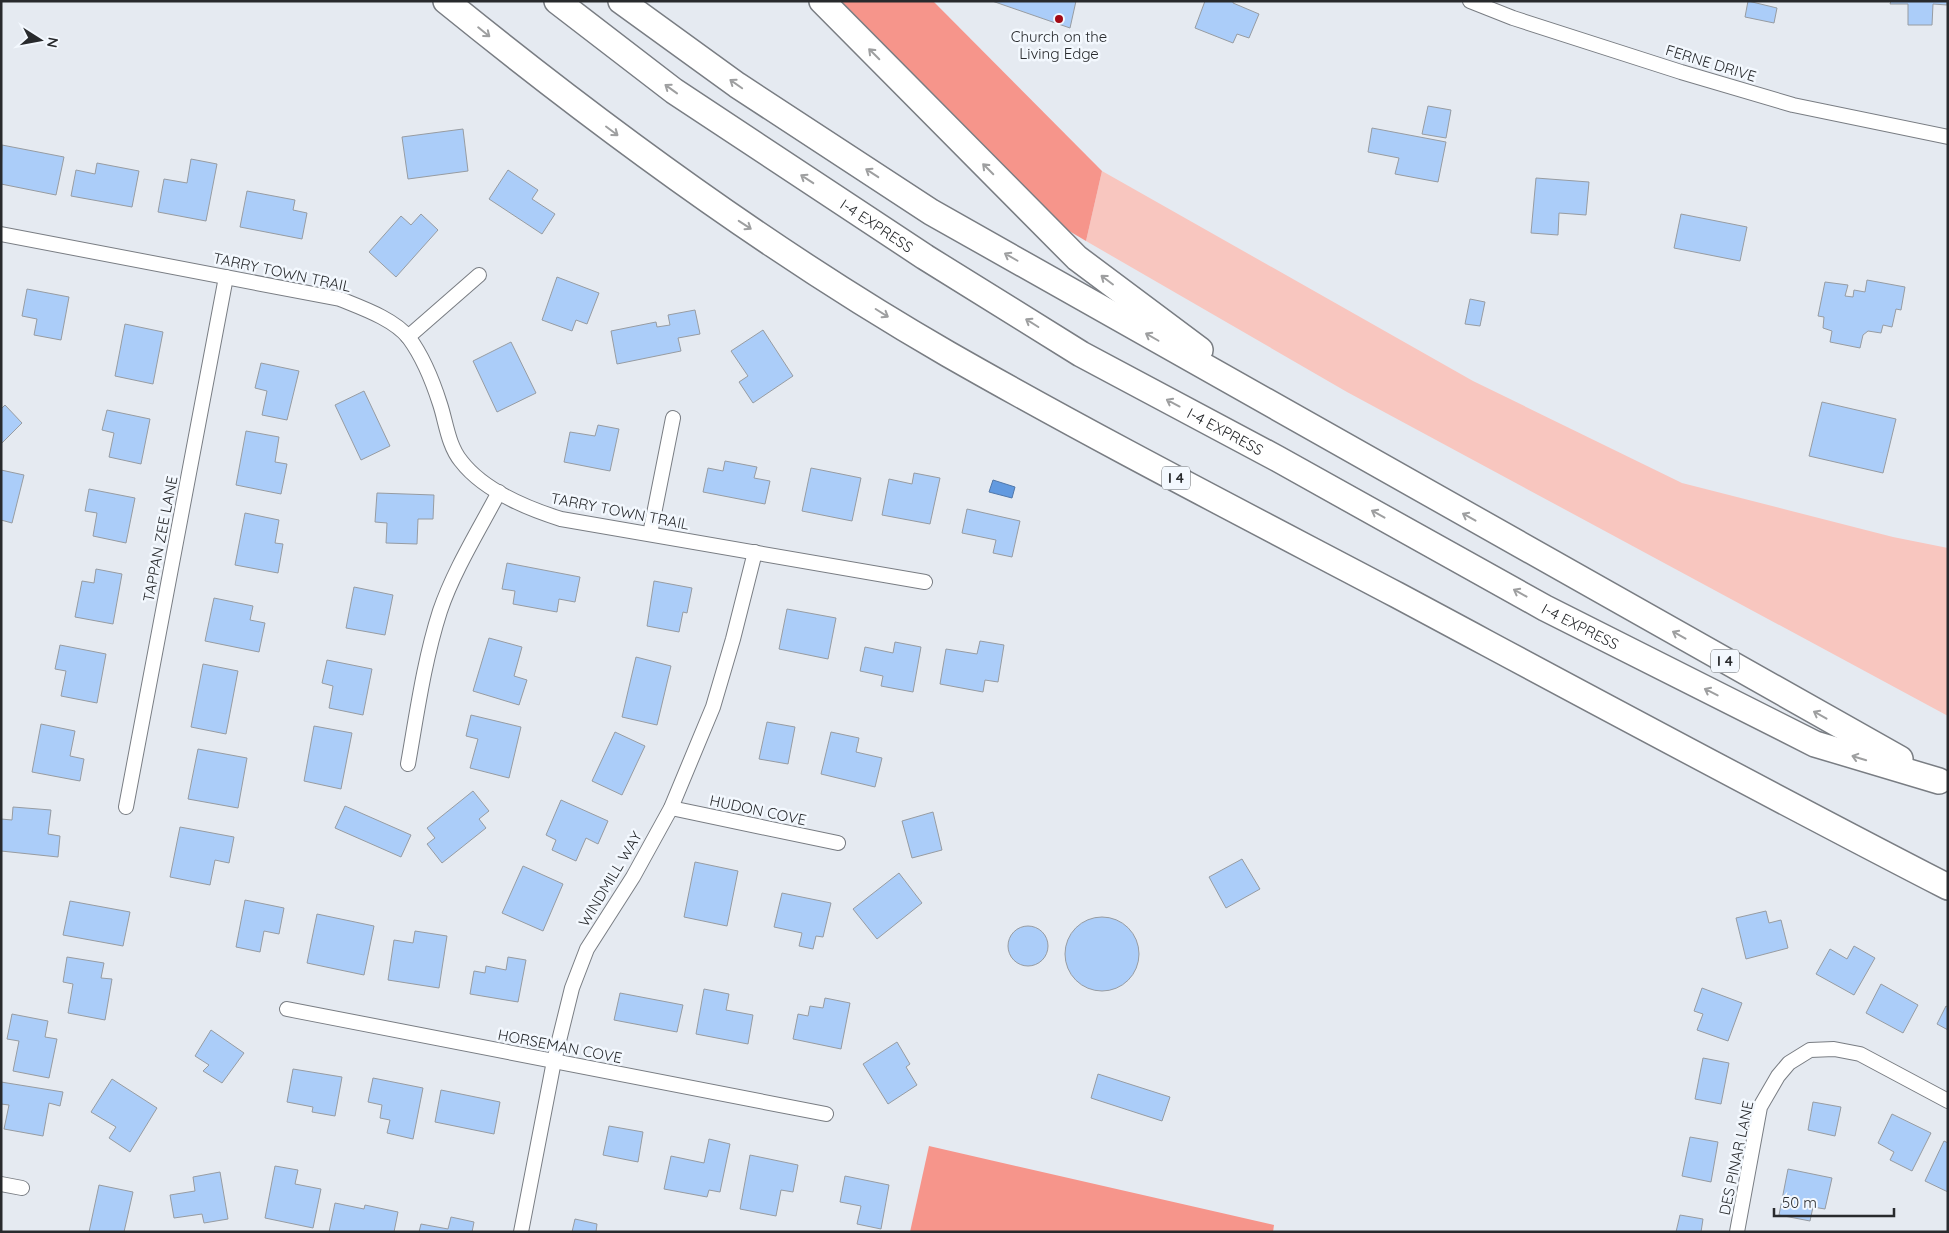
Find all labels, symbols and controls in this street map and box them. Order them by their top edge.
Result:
marker: Church on the Living Edge [1053,13,1065,25]
north arrow [15,15,65,65]
one-way arrow [477,26,490,37]
place label: Church on the Living Edge [1011,27,1107,63]
text: N [43,36,63,49]
street label: FERNE DRIVE [1663,40,1759,86]
one-way arrow [868,49,880,61]
one-way arrow [729,79,743,89]
one-way arrow [664,84,678,94]
one-way arrow [605,126,619,136]
one-way arrow [982,163,995,175]
one-way arrow [865,168,879,178]
one-way arrow [800,174,814,184]
street label: I-4 EXPRESS [837,194,917,256]
one-way arrow [738,220,752,230]
street label: TARRY TOWN TRAIL [211,248,353,296]
one-way arrow [1004,252,1018,262]
one-way arrow [1100,275,1114,285]
one-way arrow [874,308,888,318]
one-way arrow [1025,318,1039,328]
one-way arrow [1145,332,1160,342]
one-way arrow [1166,398,1181,408]
street label: I-4 EXPRESS [1184,403,1267,459]
road number: I 4 [1162,466,1190,489]
street label: TAPPAN ZEE LANE [138,474,182,604]
street label: TARRY TOWN TRAIL [549,488,691,534]
one-way arrow [1371,509,1385,519]
one-way arrow [1462,512,1477,521]
one-way arrow [1513,588,1527,598]
street label: I-4 EXPRESS [1539,599,1622,653]
one-way arrow [1671,630,1686,640]
road number: I 4 [1711,649,1739,672]
one-way arrow [1704,687,1719,696]
one-way arrow [1814,709,1828,719]
one-way arrow [1851,752,1867,762]
street label: HUDON COVE [708,790,808,830]
street label: WINDMILL WAY [574,827,646,930]
street label: HORSEMAN COVE [496,1025,624,1067]
street label: DES PINAR LANE [1715,1099,1757,1217]
scale bar [1774,1186,1894,1218]
text: 50 m [1782,1193,1817,1212]

